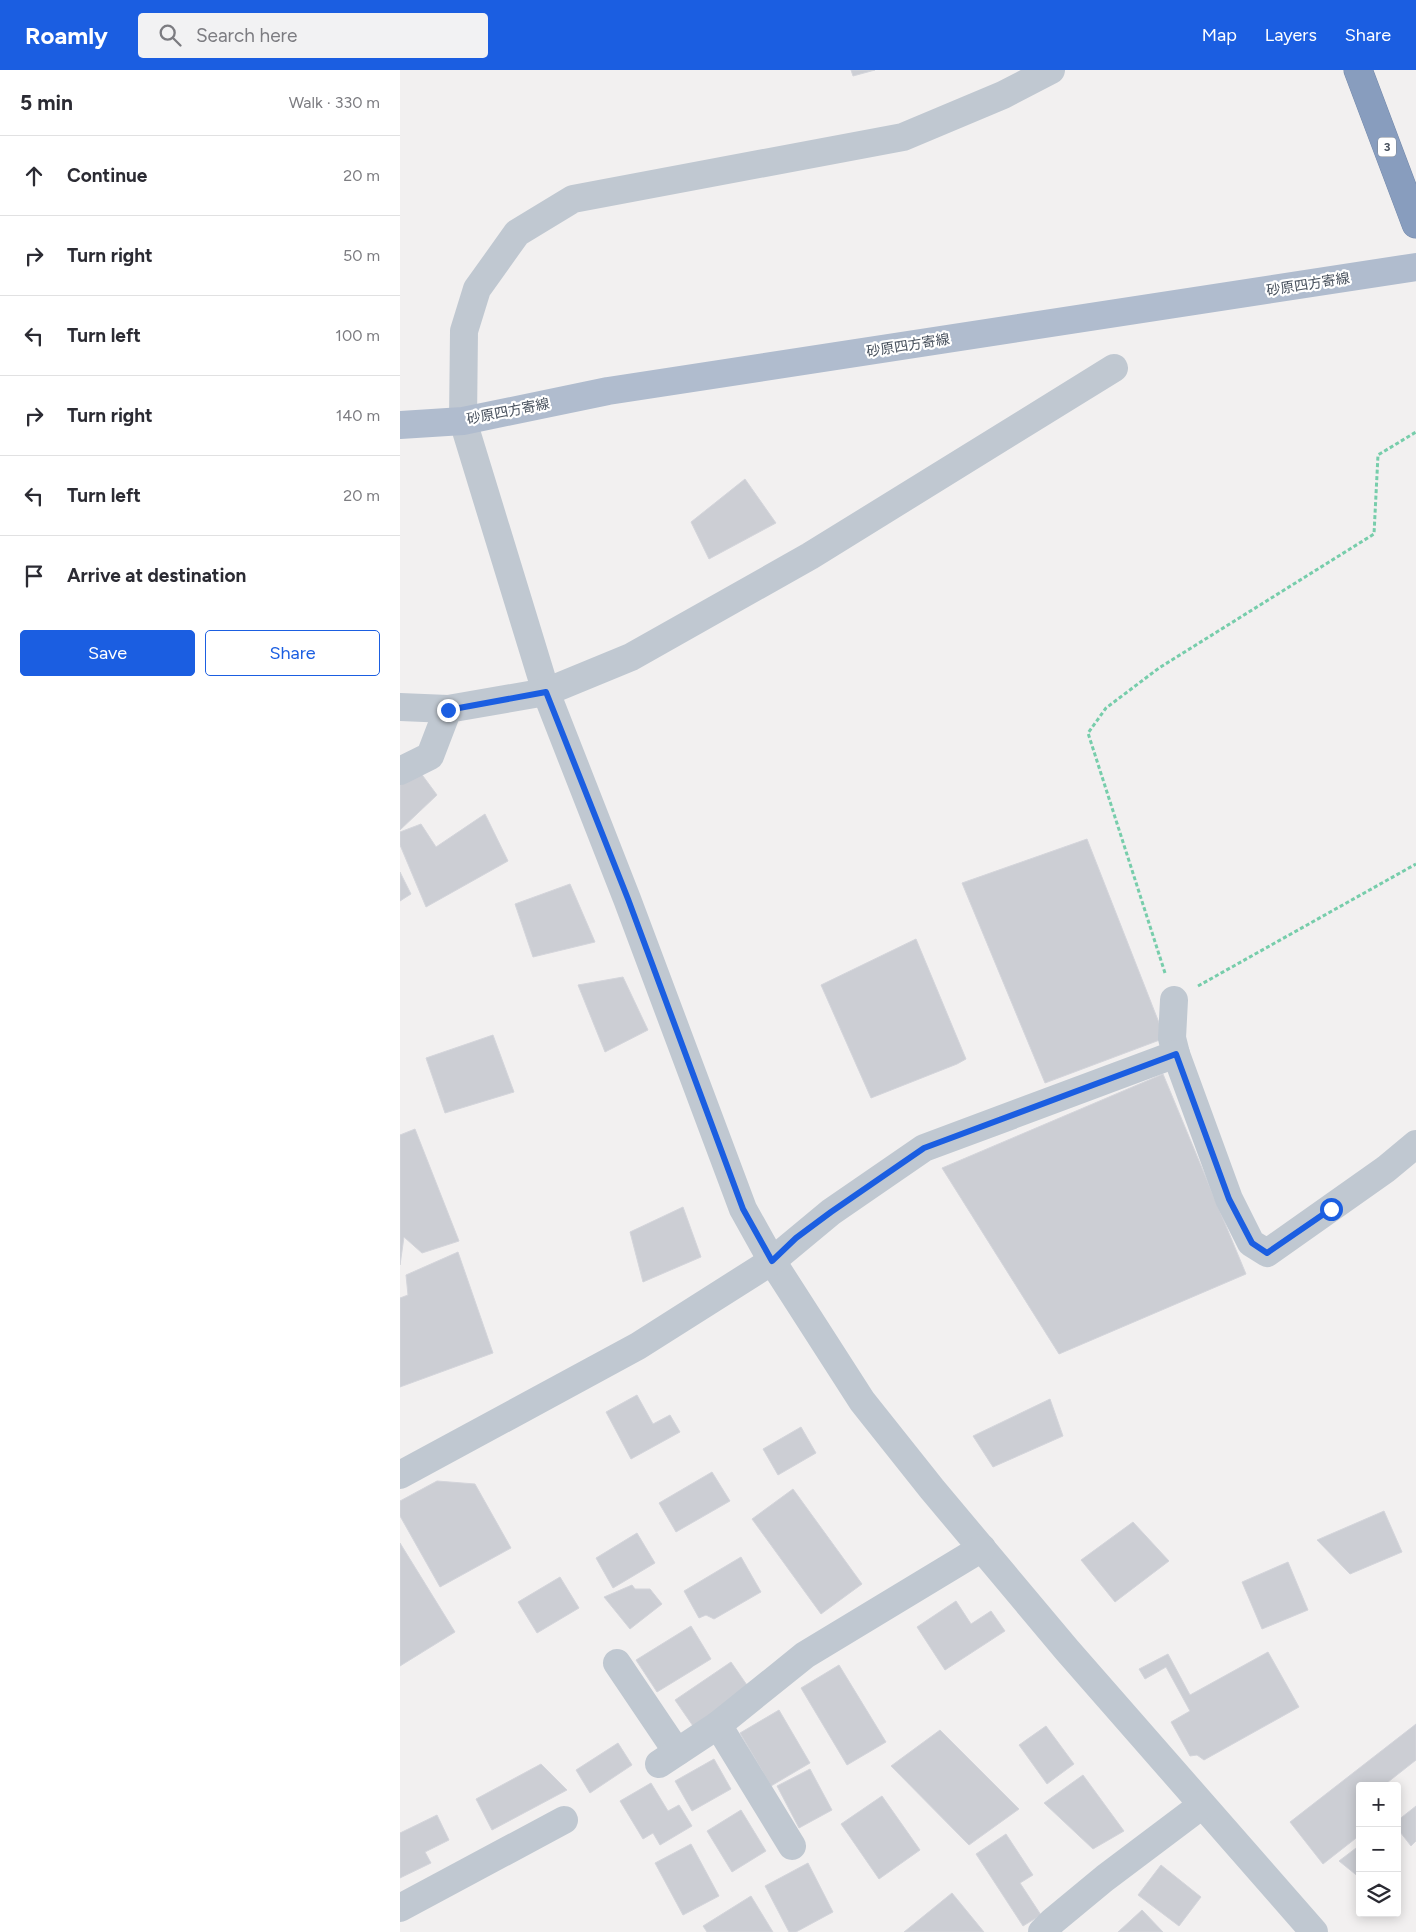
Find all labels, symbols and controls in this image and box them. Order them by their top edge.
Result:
search box [138,13,488,58]
text: Roamly [25,21,108,50]
icon: search [156,21,184,49]
text: Search here [196,24,297,47]
text: Map [1202,24,1237,46]
text: Layers [1265,24,1317,46]
text: Share [1345,24,1391,46]
text: 5 min [20,90,73,115]
text: Walk · 330 m [289,93,380,112]
road number: 3 [1378,138,1396,156]
icon: ahead [20,162,48,190]
text: Continue [67,164,147,187]
text: 20 m [343,166,380,185]
icon: right [20,242,48,270]
text: Turn right [67,244,153,267]
text: 50 m [343,246,380,265]
street label: 砂原四方寄線 [1265,270,1351,299]
icon: left [20,322,48,350]
text: Turn left [67,324,141,347]
text: 100 m [335,326,380,345]
street label: 砂原四方寄線 [865,331,951,360]
street label: 砂原四方寄線 [465,395,551,428]
icon: right [20,402,48,430]
text: Turn right [67,404,153,427]
text: 140 m [336,406,380,425]
icon: left [20,482,48,510]
text: Turn left [67,484,141,507]
text: 20 m [343,486,380,505]
icon: arrive [20,562,48,590]
text: Arrive at destination [67,564,246,587]
button: Save [20,630,195,676]
button: Share [205,630,380,676]
route end [437,699,460,722]
route start [1320,1198,1343,1221]
map controls [1356,1782,1401,1917]
button: + [1356,1782,1401,1827]
button: − [1356,1827,1401,1872]
button: layers [1356,1872,1401,1917]

